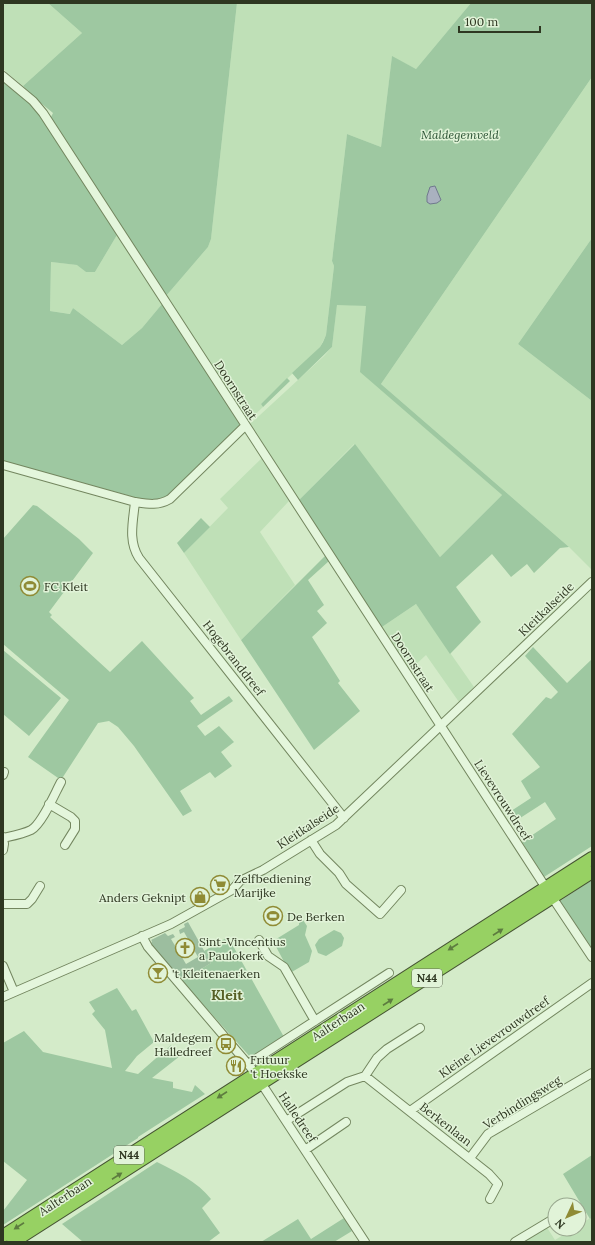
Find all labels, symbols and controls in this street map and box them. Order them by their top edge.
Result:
scale bar [459,8,540,34]
text: 100 m [465,14,498,29]
park label: Maldegemveld [421,127,499,142]
street label: Doornstraat [211,358,261,423]
sports icon: FC Kleit [19,575,41,597]
place label: FC Kleit [44,579,89,594]
street label: Kleitkalseide [515,579,577,639]
street label: Hogebranddreef [200,617,269,699]
street label: Doornstraat [388,630,438,695]
street label: Lievevrouwdreef [471,757,535,844]
street label: Kleitkalseide [274,800,342,852]
place label: Zelfbediening Marijke [234,871,311,900]
supermarket icon: Zelfbediening Marijke [209,874,231,896]
shop icon: Anders Geknipt [189,886,211,908]
place label: Anders Geknipt [98,890,186,905]
sports icon: De Berken [262,905,284,927]
place label: De Berken [287,909,345,924]
one-way arrow [493,928,503,936]
place label: Sint-Vincentius a Paulokerk [199,934,286,963]
church icon: Sint-Vincentius a Paulokerk [174,937,196,959]
one-way arrow [448,943,458,951]
bar icon: 't Kleitenaerken [147,962,169,984]
place label: 't Kleitenaerken [172,966,260,981]
road number: N44 [412,969,442,987]
district label: Kleit [211,986,243,1004]
street label: Kleine Lievevrouwdreef [436,993,553,1081]
street label: Aalterbaan [308,998,367,1044]
one-way arrow [383,998,393,1006]
place label: Maldegem Halledreef [154,1030,213,1059]
bus stop icon: Maldegem Halledreef [215,1033,237,1055]
place label: Frituur 't Hoekske [250,1052,308,1081]
restaurant icon: Frituur 't Hoekske [225,1055,247,1077]
street label: Verbindingsweg [479,1072,564,1133]
street label: Halledreef [276,1089,321,1146]
one-way arrow [217,1091,227,1099]
street label: Berkenlaan [417,1099,475,1149]
road number: N44 [114,1146,144,1164]
one-way arrow [112,1172,122,1180]
street label: Aalterbaan [35,1173,94,1219]
north arrow [547,1197,587,1237]
text: N [551,1216,568,1232]
one-way arrow [13,1222,25,1229]

